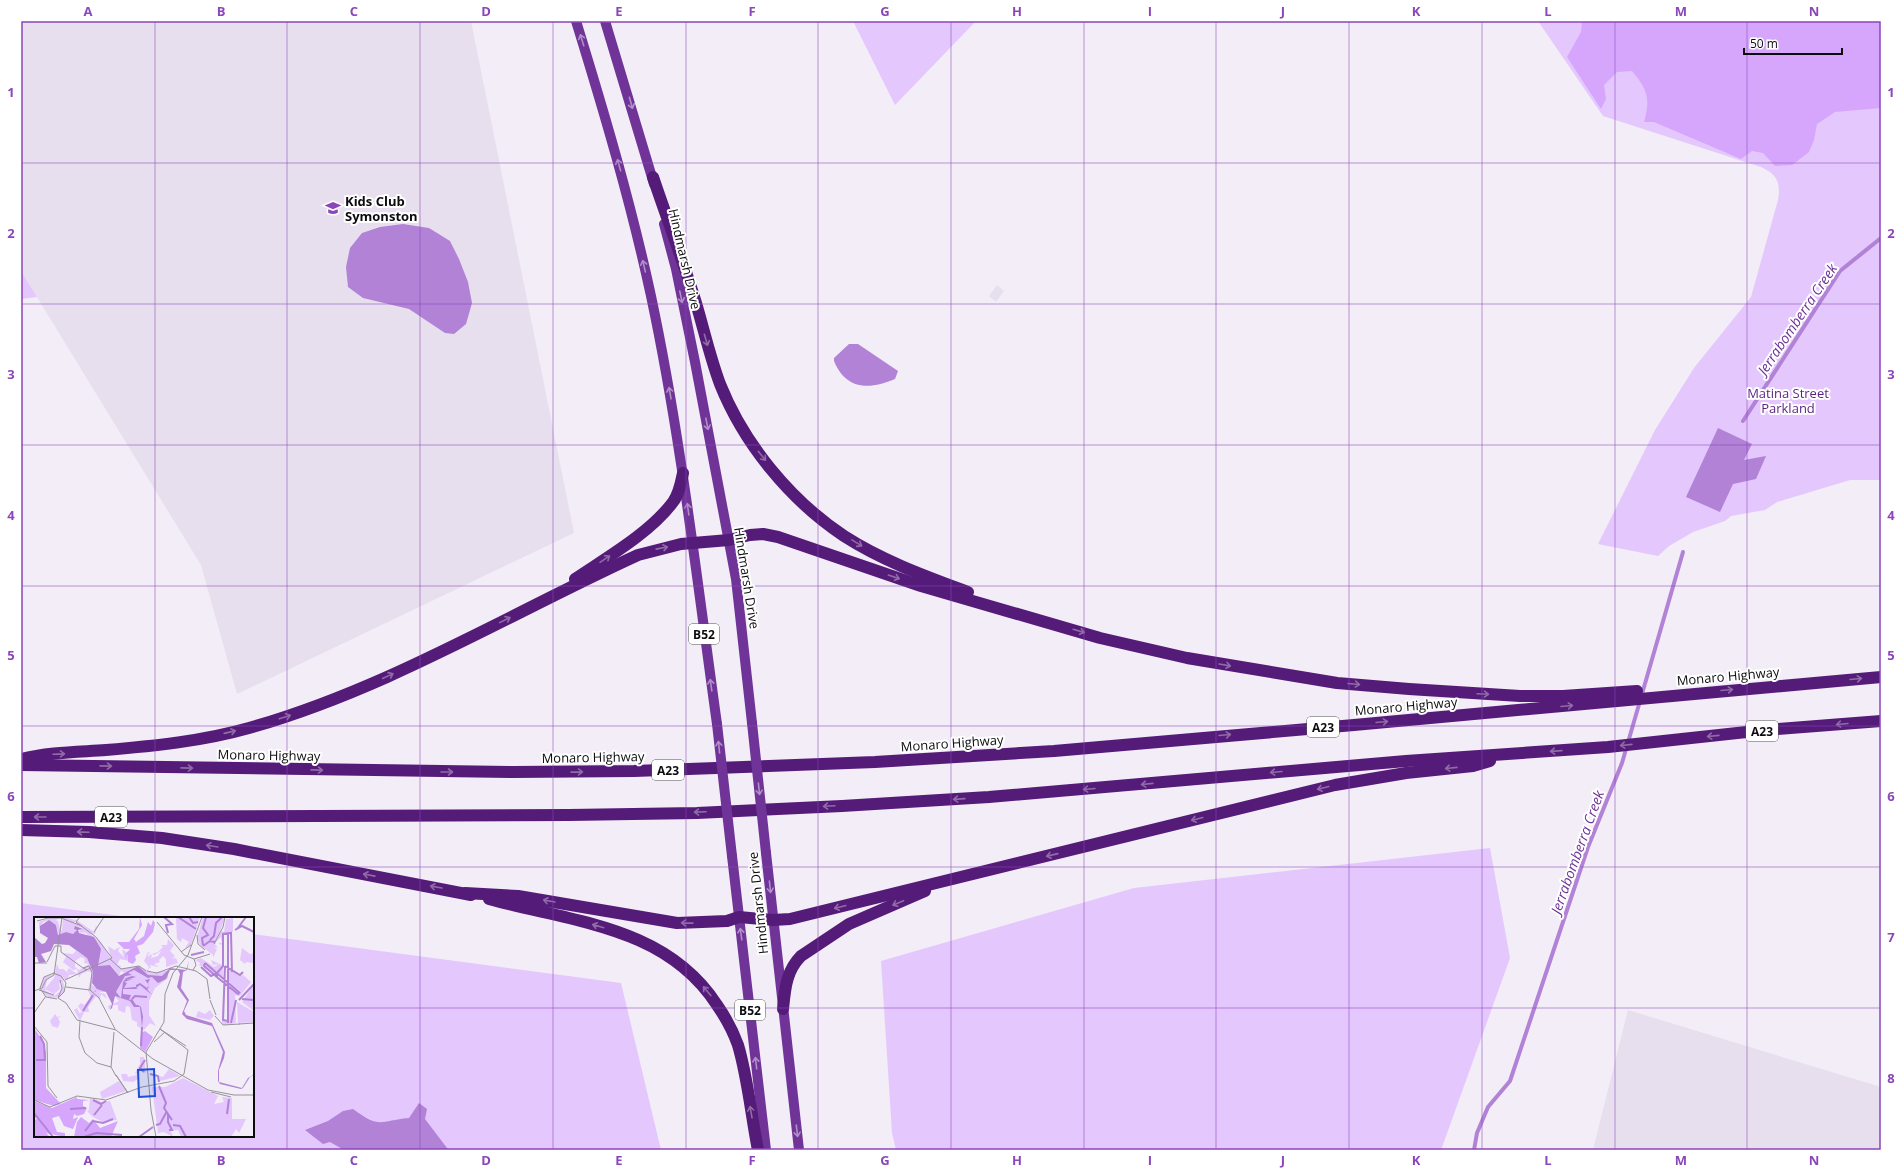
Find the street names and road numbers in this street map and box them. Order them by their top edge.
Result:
street label: Hindmarsh Drive [665,207,705,311]
street label: Hindmarsh Drive [730,526,764,630]
road number: B52 [689,624,719,644]
street label: Monaro Highway [1676,663,1781,689]
street label: Monaro Highway [1354,693,1459,719]
road number: A23 [1307,717,1339,737]
road number: A23 [1746,721,1778,741]
street label: Monaro Highway [900,730,1004,756]
street label: Monaro Highway [217,745,321,765]
street label: Monaro Highway [541,747,645,767]
road number: A23 [652,760,684,780]
road number: A23 [95,807,127,827]
street label: Hindmarsh Drive [744,851,772,955]
road number: B52 [735,1000,765,1020]

